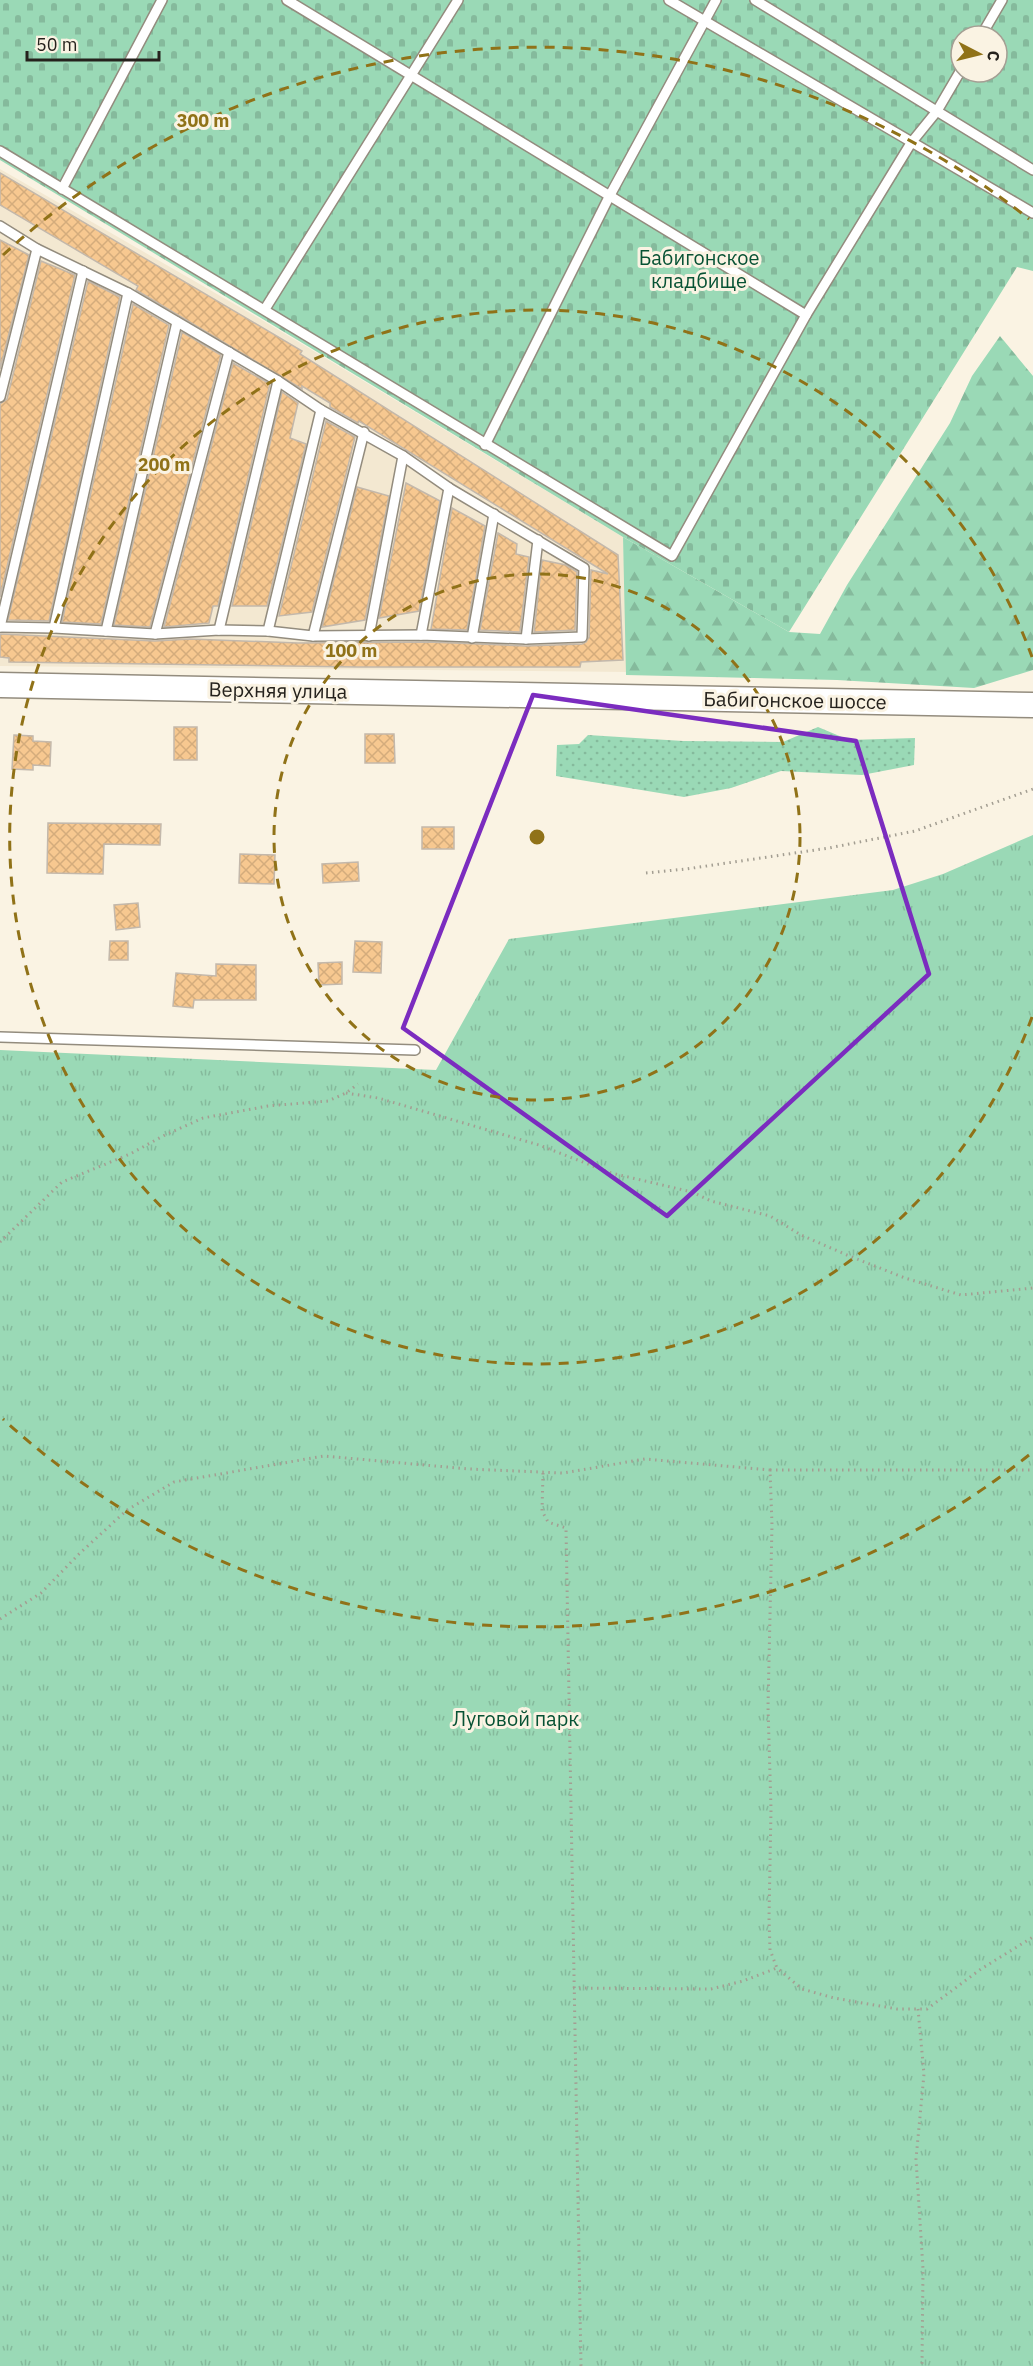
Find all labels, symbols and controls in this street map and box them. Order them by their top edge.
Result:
scale bar [27,24,159,62]
north arrow [949,24,1009,84]
text: 50 m [36,33,78,56]
text: С [983,49,1004,62]
text: 300 m [177,109,229,132]
park label: Бабигонское кладбище [639,244,759,294]
text: 200 m [138,453,190,476]
text: 100 m [325,639,377,662]
street label: Верхняя улица [208,675,348,705]
street label: Бабигонское шоссе [703,685,887,715]
centre of rings [527,827,547,847]
park label: Луговой парк [453,1705,579,1732]

